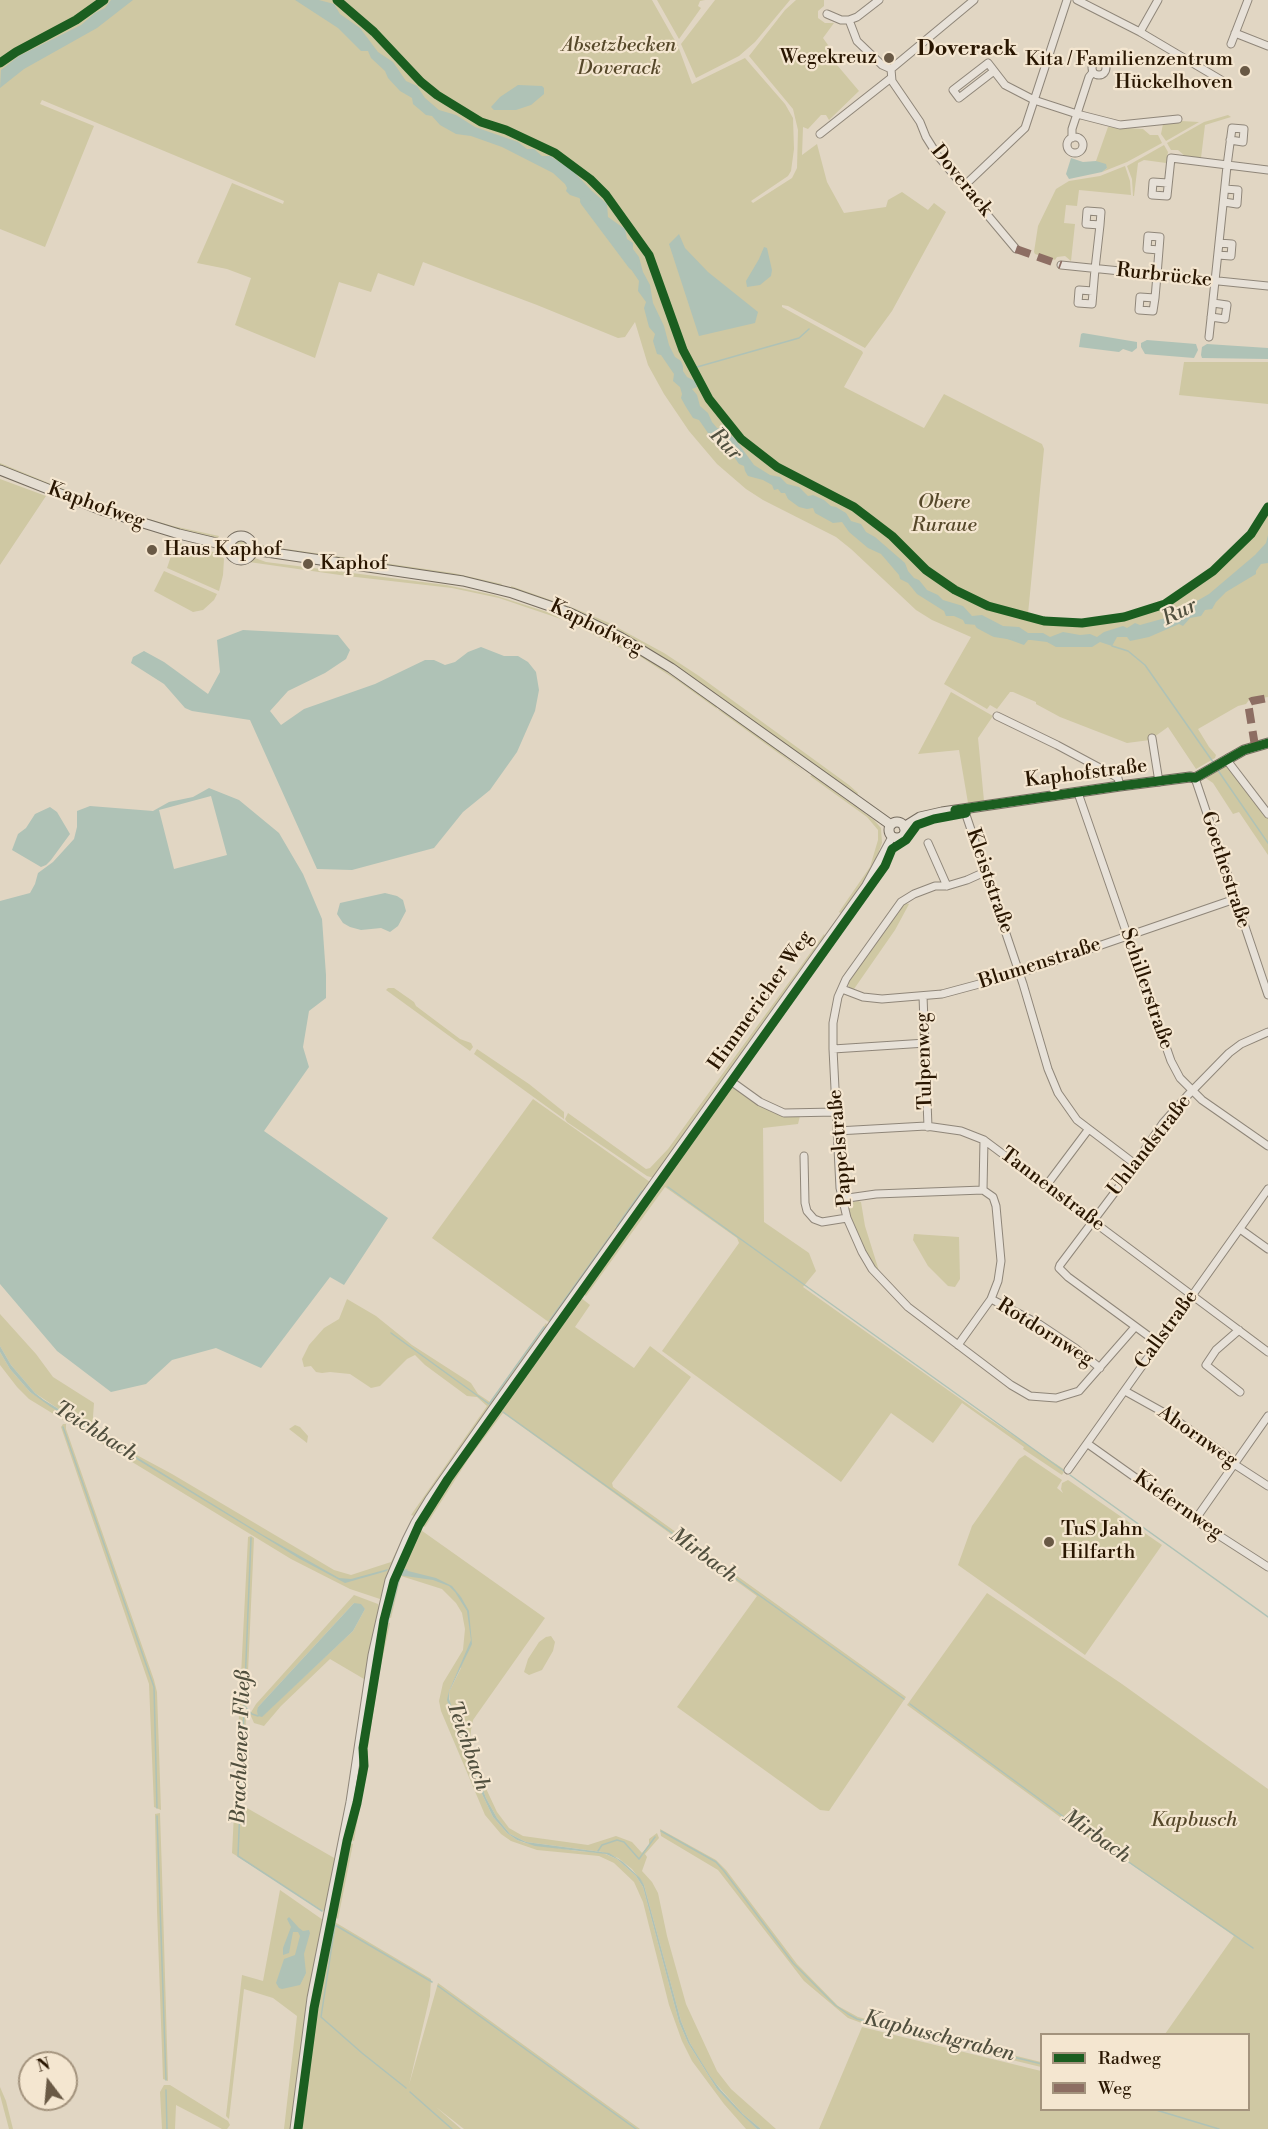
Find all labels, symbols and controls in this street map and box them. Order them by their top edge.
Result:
park label: Absetzbecken Doverack [562,34,676,81]
district label: Doverack [917,37,1017,63]
place label: Wegekreuz [780,46,877,70]
place label: Kita / Familienzentrum Hückelhoven [1025,48,1233,95]
marker: Wegekreuz [882,51,896,65]
marker: Kita / Familienzentrum Hückelhoven [1238,64,1252,78]
street label: Doverack [925,140,997,222]
street label: Rurbrücke [1115,259,1213,293]
water label: Rur [703,423,747,467]
street label: Kaphofweg [44,477,148,535]
park label: Obere Ruraue [911,491,977,538]
place label: Haus Kaphof [164,538,282,562]
marker: Haus Kaphof [145,543,159,557]
place label: Kaphof [320,552,387,576]
marker: Kaphof [301,557,315,571]
water label: Rur [1158,594,1202,632]
street label: Kaphofweg [545,595,647,661]
street label: Kaphofstraße [1023,755,1149,793]
street label: Goethestraße [1195,809,1255,931]
street label: Kleiststraße [960,825,1018,937]
street label: Schillerstraße [1114,925,1178,1053]
street label: Himmericher Weg [704,926,818,1076]
street label: Blumenstraße [976,933,1104,995]
street label: Tulpenweg [911,1012,939,1110]
street label: Pappelstraße [824,1088,858,1208]
street label: Uhlandstraße [1103,1091,1197,1201]
street label: Tannenstraße [995,1143,1109,1237]
street label: Callstraße [1130,1286,1204,1374]
street label: Rotdornweg [992,1294,1098,1372]
water label: Teichbach [49,1397,141,1467]
street label: Ahornweg [1152,1401,1242,1473]
street label: Kiefernweg [1129,1467,1227,1545]
place label: TuS Jahn Hilfarth [1061,1518,1143,1565]
water label: Mirbach [664,1523,742,1589]
marker: TuS Jahn Hilfarth [1042,1535,1056,1549]
water label: Brachlener Fließ [227,1669,257,1825]
water label: Teichbach [440,1698,494,1794]
water label: Mirbach [1057,1805,1135,1869]
park label: Kapbusch [1151,1809,1237,1833]
water label: Kapbuschgraben [861,2006,1017,2068]
legend [1040,2033,1250,2111]
text: Radweg [1098,2047,1161,2070]
north arrow [18,2051,78,2111]
text: N [35,2054,52,2077]
text: Weg [1098,2077,1132,2100]

